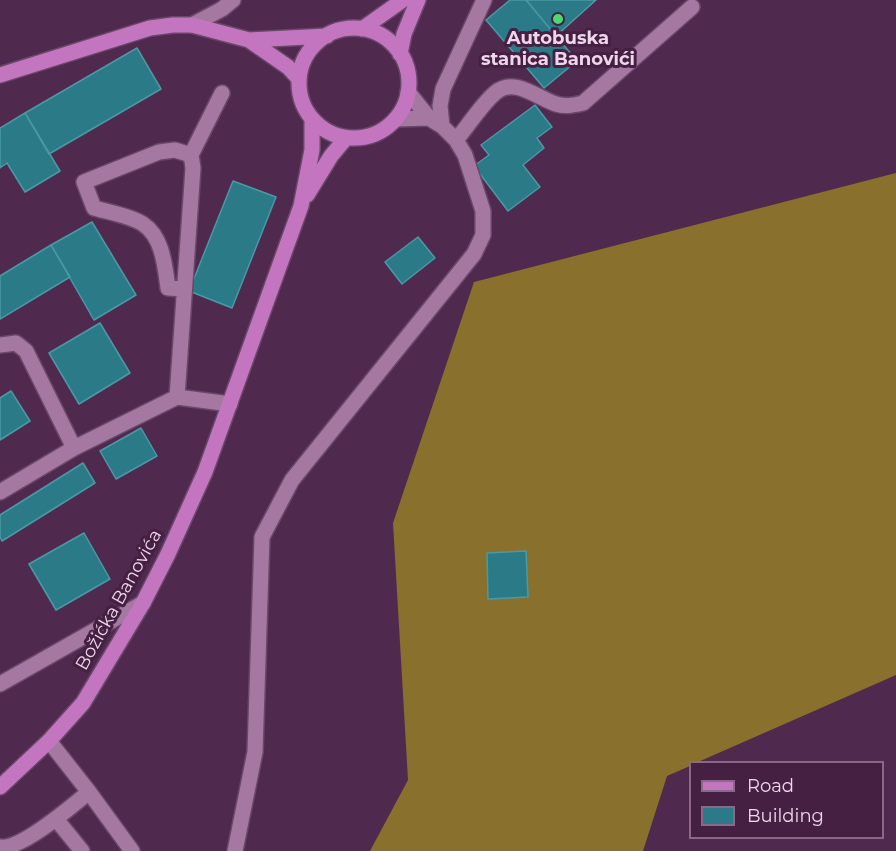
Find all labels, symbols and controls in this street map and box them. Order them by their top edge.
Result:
marker: Autobuska stanica Banovići [551,12,565,26]
place label: Autobuska stanica Banovići [481,28,635,70]
street label: Božićka Banovića [71,526,167,674]
legend [689,761,884,839]
text: Road [747,775,794,797]
text: Building [747,805,824,827]

